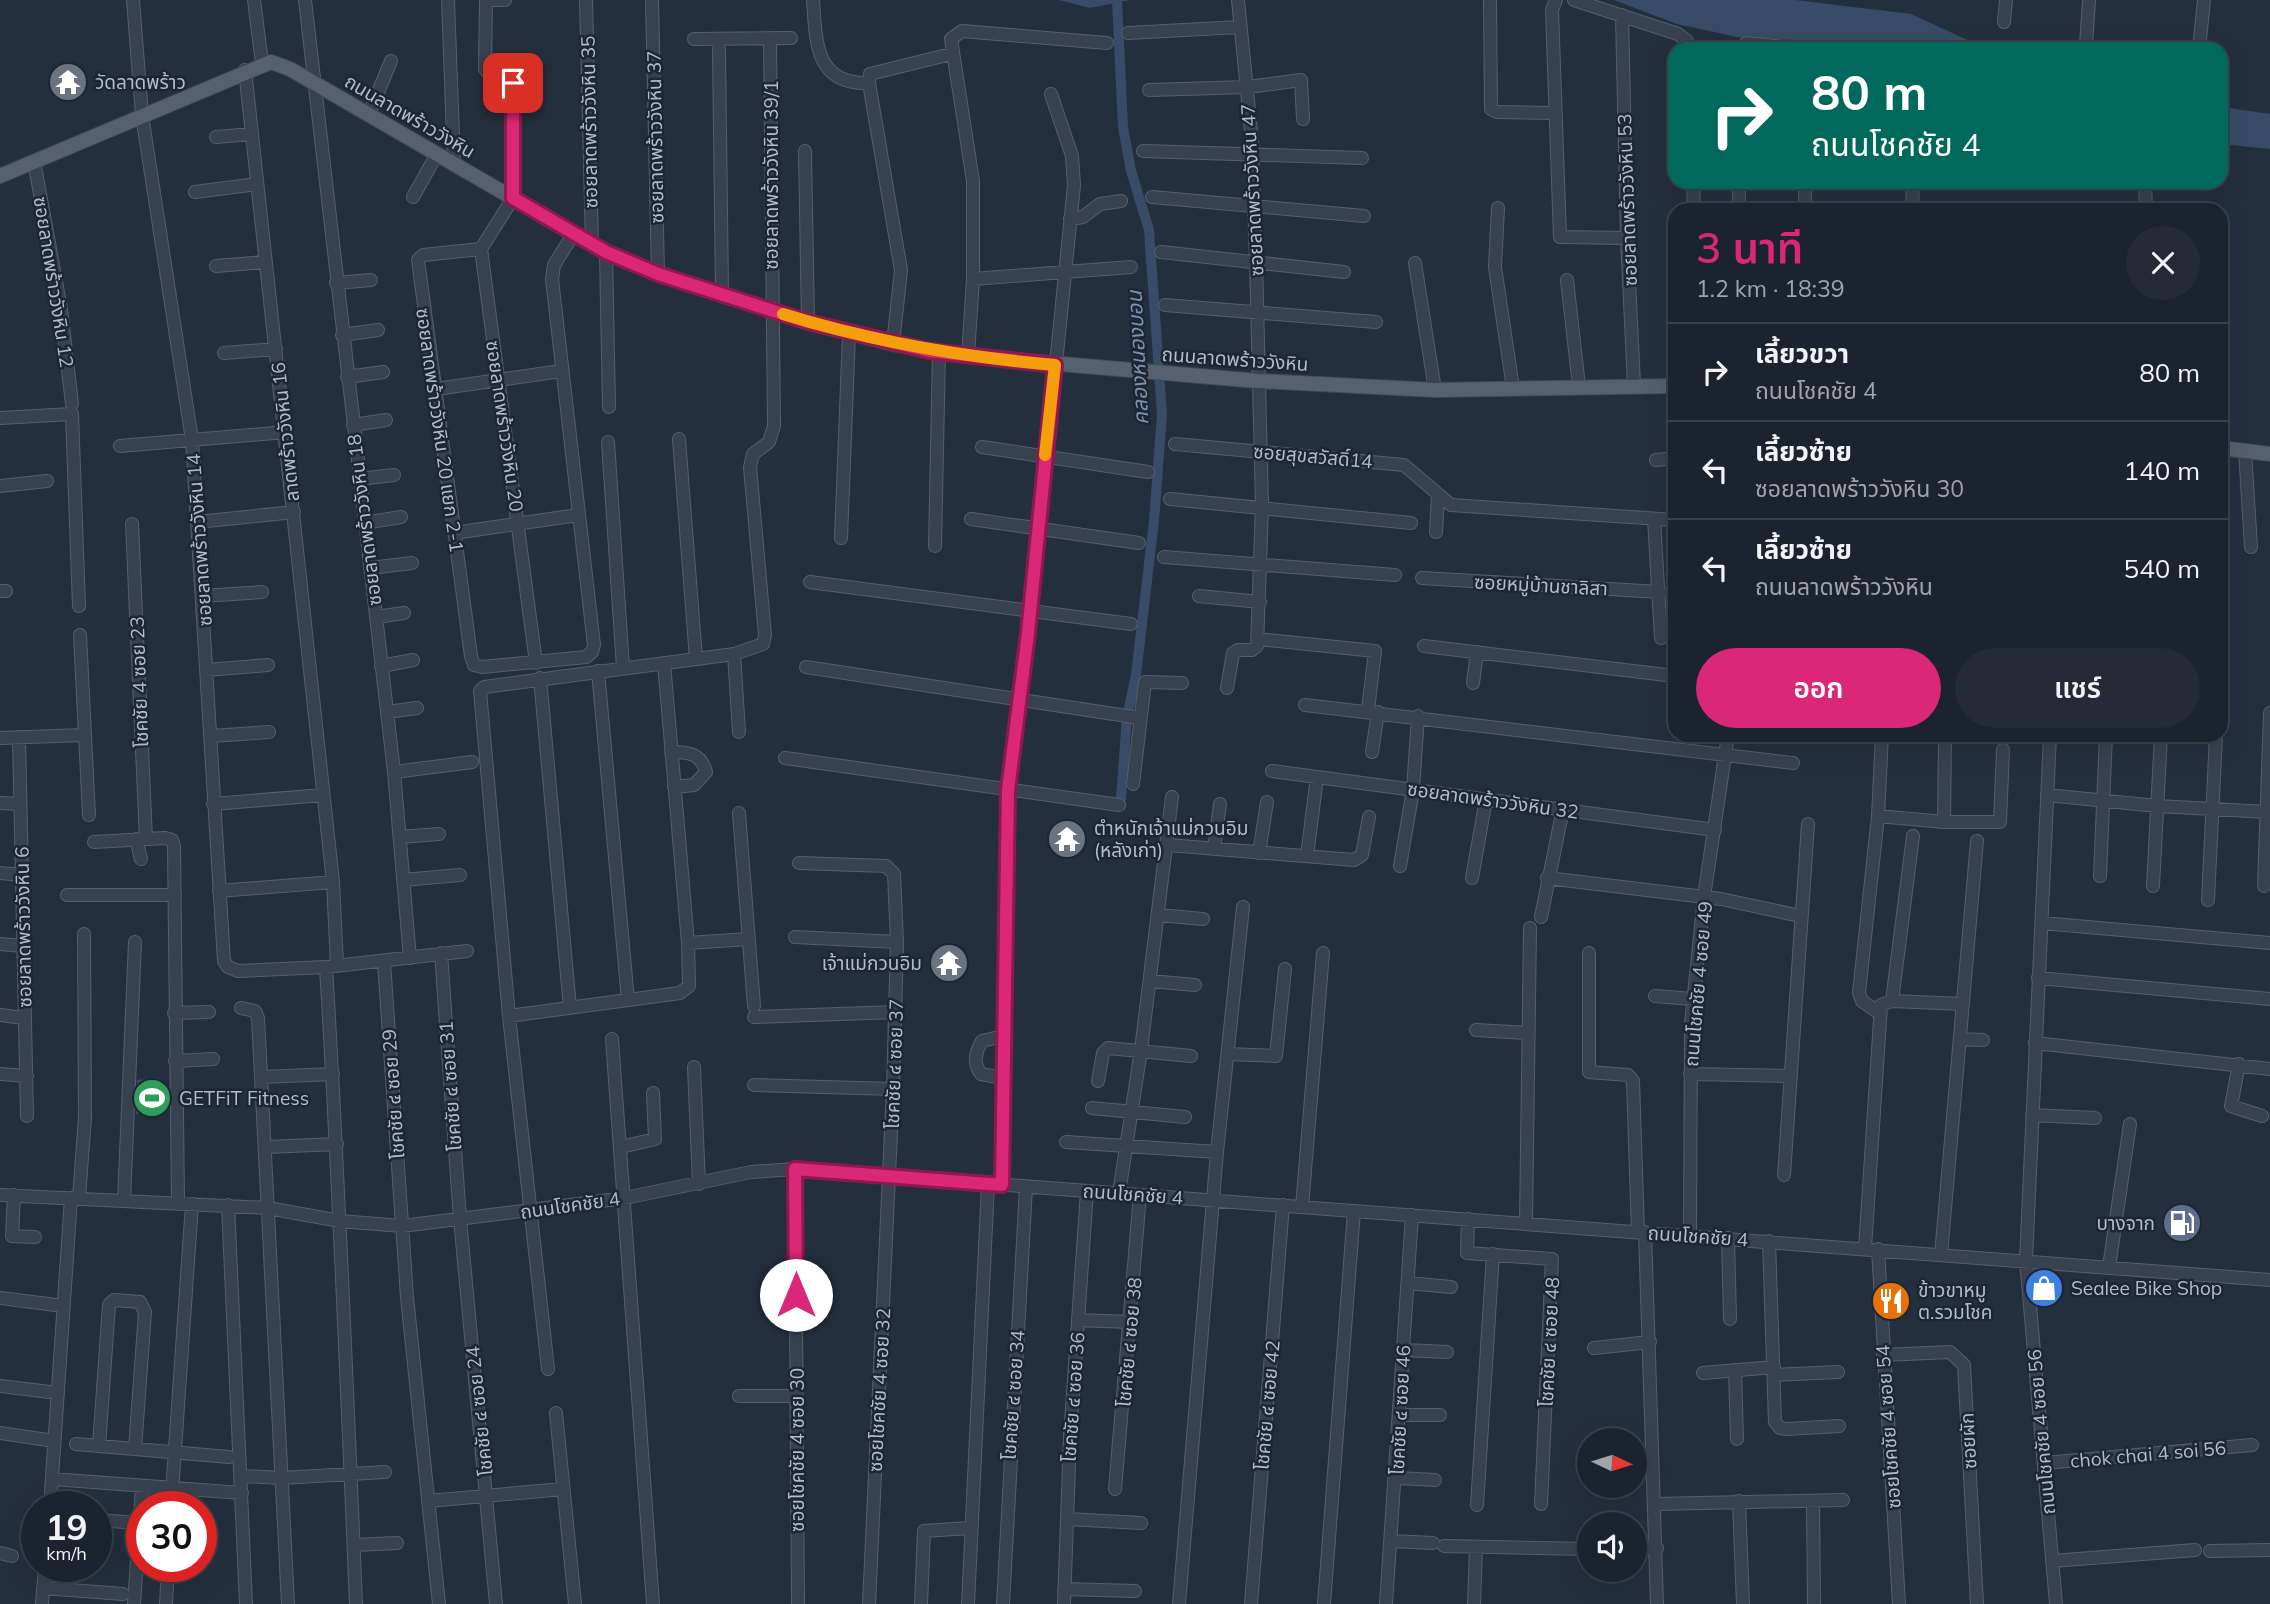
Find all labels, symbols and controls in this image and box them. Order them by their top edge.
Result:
street label: ซอยลาดพร้าววังหิน 35 [575,35,603,209]
street label: ซอยลาดพร้าววังหิน 37 [641,50,669,224]
pin [483,53,543,113]
temple icon: วัดลาดพร้าว [47,61,89,103]
text: 80 m [1811,61,1927,122]
icon: arrive [494,64,532,102]
street label: ถนนลาดพร้าววังหิน [340,69,480,163]
place label: วัดลาดพร้าว [95,70,186,94]
icon: right [1696,70,1787,161]
street label: ซอยลาดพร้าววังหิน 39/1 [759,80,783,270]
street label: ซอยลาดพร้าววังหิน 47 [1235,103,1269,277]
street label: ซอยลาดพร้าววังหิน 53 [1612,113,1642,287]
text: ถนนโชคชัย 4 [1811,124,1980,164]
street label: ซอยลาดพร้าววังหิน 12 [29,195,79,369]
text: 3 นาที [1696,221,1803,274]
button: close [2126,226,2200,300]
text: 1.2 km · 18:39 [1696,274,1845,303]
water label: คลองหนองบอน [1120,289,1153,426]
street label: ซอยลาดพร้าววังหิน 20 แยก 2-1 [411,306,469,554]
text: เลี้ยวขวา [1755,337,1849,370]
street label: ซอยลาดพร้าววังหิน 20 [481,339,529,513]
street label: ถนนลาดพร้าววังหิน [1161,342,1309,376]
icon: right [1696,353,1734,391]
text: 80 m [2139,356,2200,389]
street label: ลาดพร้าววังหิน 16 [266,361,304,503]
text: ถนนโชคชัย 4 [1755,376,1877,405]
street label: ซอยลาดพร้าววังหิน 18 [342,433,386,607]
text: เลี้ยวซ้าย [1755,435,1852,468]
street label: ซอยสุขสวัสดิ์14 [1252,439,1374,473]
icon: left [1696,451,1734,489]
street label: ซอยลาดพร้าววังหิน 14 [181,453,217,627]
text: 140 m [2124,454,2200,487]
text: ซอยลาดพร้าววังหิน 30 [1755,474,1964,503]
text: เลี้ยวซ้าย [1755,533,1852,566]
icon: left [1696,549,1734,587]
text: 540 m [2124,552,2200,585]
street label: ซอยหมู่บ้านชาลิสา [1473,570,1609,601]
text: ถนนลาดพร้าววังหิน [1755,572,1933,601]
street label: โชคชัย 4 ซอย 23 [125,616,153,748]
button: ออก [1696,648,1941,728]
button: แชร์ [1955,648,2200,728]
street label: ซอยลาดพร้าววังหิน 32 [1406,776,1580,824]
place label: ตำหนักเจ้าแม่กวนอิม (หลังเก่า) [1094,816,1248,862]
temple icon: ตำหนักเจ้าแม่กวนอิม (หลังเก่า) [1046,818,1088,860]
street label: ซอยลาดพร้าววังหิน 6 [10,846,36,1008]
street label: ถนนโชคชัย 4 ซอย 49 [1679,900,1717,1068]
temple icon: เจ้าแม่กวนอิม [928,942,970,984]
place label: เจ้าแม่กวนอิม [822,951,922,975]
street label: โชคชัย ๔ ซอย 37 [880,999,908,1129]
street label: โชคชัย ๔ ซอย 31 [433,1020,467,1152]
street label: โชคชัย ๔ ซอย 29 [376,1028,410,1160]
sports icon: GETFiT Fitness [131,1077,173,1119]
place label: GETFiT Fitness [179,1086,309,1110]
street label: ถนนโชคชัย 4 [1082,1179,1184,1209]
street label: ถนนโชคชัย 4 [519,1186,621,1224]
fuel station icon: บางจาก [2161,1202,2203,1244]
place label: บางจาก [2096,1211,2155,1235]
street label: ถนนโชคชัย 4 [1647,1221,1749,1251]
position arrow [759,1258,833,1332]
shop icon: Sealee Bike Shop [2023,1267,2065,1309]
street label: โชคชัย ๔ ซอย 38 [1111,1276,1147,1408]
street label: โชคชัย ๔ ซอย 48 [1534,1276,1564,1408]
place label: Sealee Bike Shop [2071,1276,2222,1300]
place label: ข้าวขาหมู ต.รวมโชค [1918,1278,1992,1324]
restaurant icon: ข้าวขาหมู ต.รวมโชค [1870,1280,1912,1322]
street label: ซอยโชคชัย 4 ซอย 32 [863,1307,895,1473]
street label: โชคชัย ๔ ซอย 34 [996,1329,1030,1461]
street label: โชคชัย ๔ ซอย 36 [1056,1331,1090,1463]
street label: โชคชัย ๔ ซอย 42 [1249,1339,1285,1471]
street label: โชคชัย ๔ ซอย 46 [1385,1344,1415,1476]
street label: ซอยโชคชัย 4 ซอย 54 [1870,1344,1906,1510]
street label: โชคชัย ๔ ซอย 24 [460,1345,498,1477]
street label: ถนนโชคชัย 4 ซอย 56 [2022,1348,2060,1516]
street label: ซอยโชคชัย 4 ซอย 30 [785,1368,809,1532]
street label: ซอยผัก [1955,1412,1981,1470]
north arrow [1577,1428,1647,1498]
map controls [1577,1428,1647,1582]
street label: chok chai 4 soi 56 [2069,1435,2227,1473]
speed limit sign: 30 [126,1491,217,1582]
text: 19 [45,1505,88,1549]
button: sound [1577,1512,1647,1582]
text: km/h [46,1542,87,1565]

